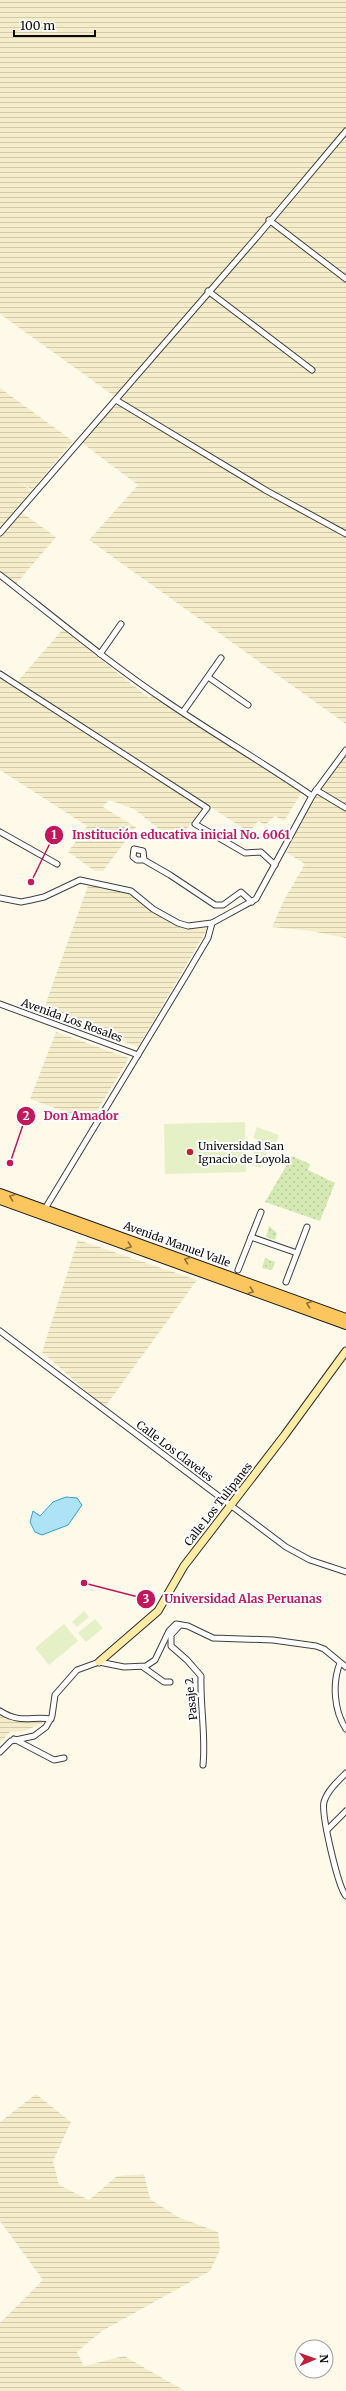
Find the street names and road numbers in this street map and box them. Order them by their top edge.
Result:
street label: Avenida Los Rosales [19,995,124,1045]
street label: Avenida Manuel Valle [121,1218,233,1270]
street label: Calle Los Claveles [134,1418,216,1484]
street label: Calle Los Tulipanes [181,1459,255,1549]
street label: Pasaje 2 [182,1677,200,1721]

